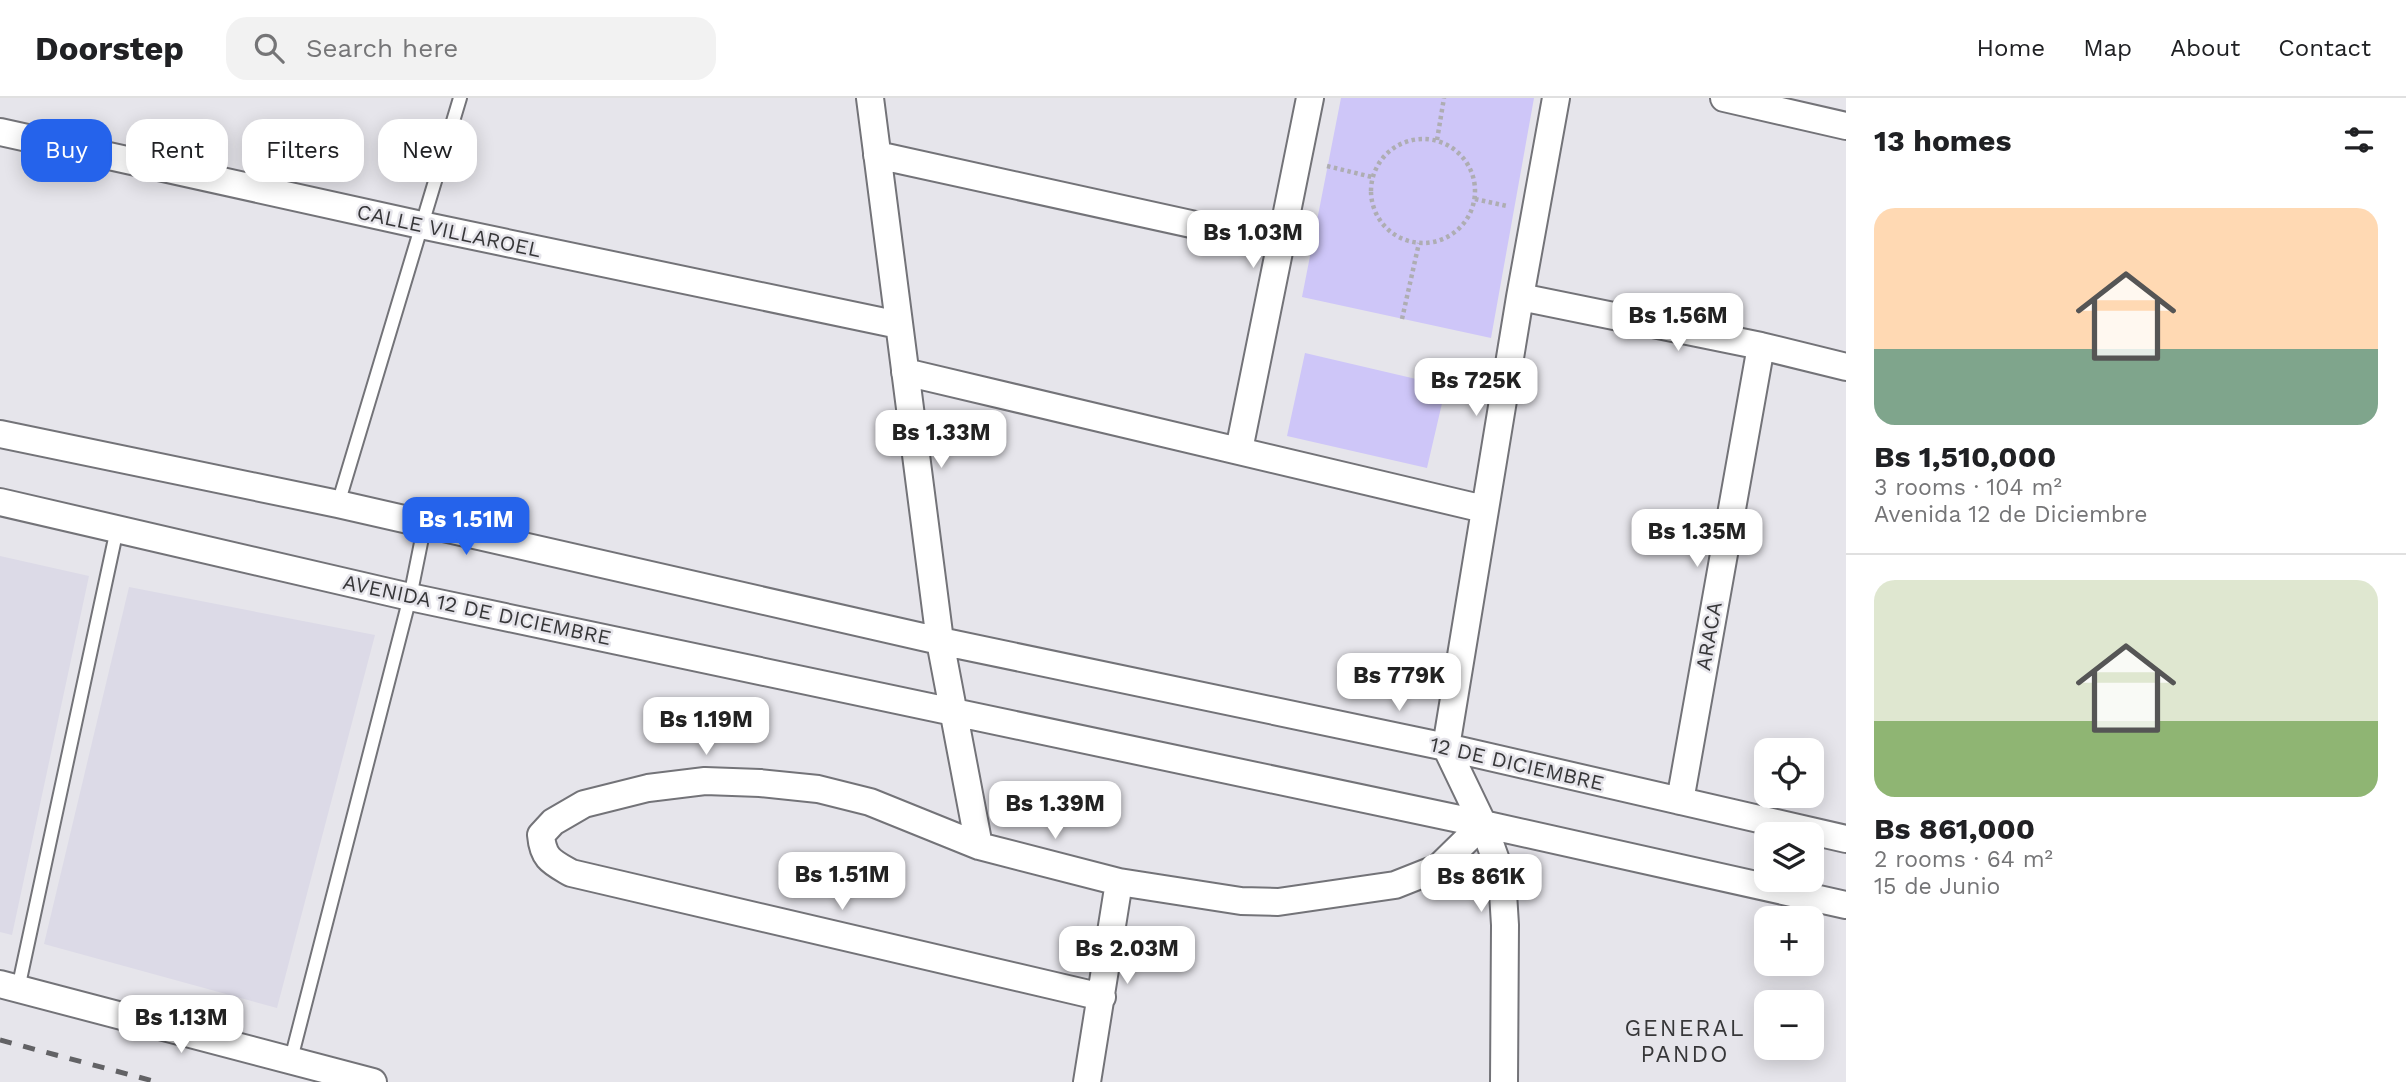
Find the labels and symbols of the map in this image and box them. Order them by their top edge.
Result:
street label: CALLE VILLAROEL [355,199,543,262]
pin: Bs 1.03M [1181,211,1325,270]
pin: Bs 1.56M [1606,294,1750,353]
pin: Bs 725K [1411,358,1541,418]
pin: Bs 1.33M [869,410,1013,470]
pin: Bs 1.51M [394,498,538,557]
pin: Bs 1.35M [1625,510,1769,569]
street label: AVENIDA 12 DE DICIEMBRE [341,569,613,650]
street label: ARACA [1690,599,1727,672]
pin: Bs 779K [1334,654,1464,713]
pin: Bs 1.19M [634,698,778,757]
street label: 12 DE DICIEMBRE [1428,731,1606,796]
pin: Bs 1.39M [983,782,1127,841]
pin: Bs 1.51M [770,852,914,912]
pin: Bs 861K [1416,854,1546,914]
pin: Bs 2.03M [1055,926,1199,986]
pin: Bs 1.13M [109,996,253,1055]
district label: GENERAL PANDO [1624,1015,1746,1068]

